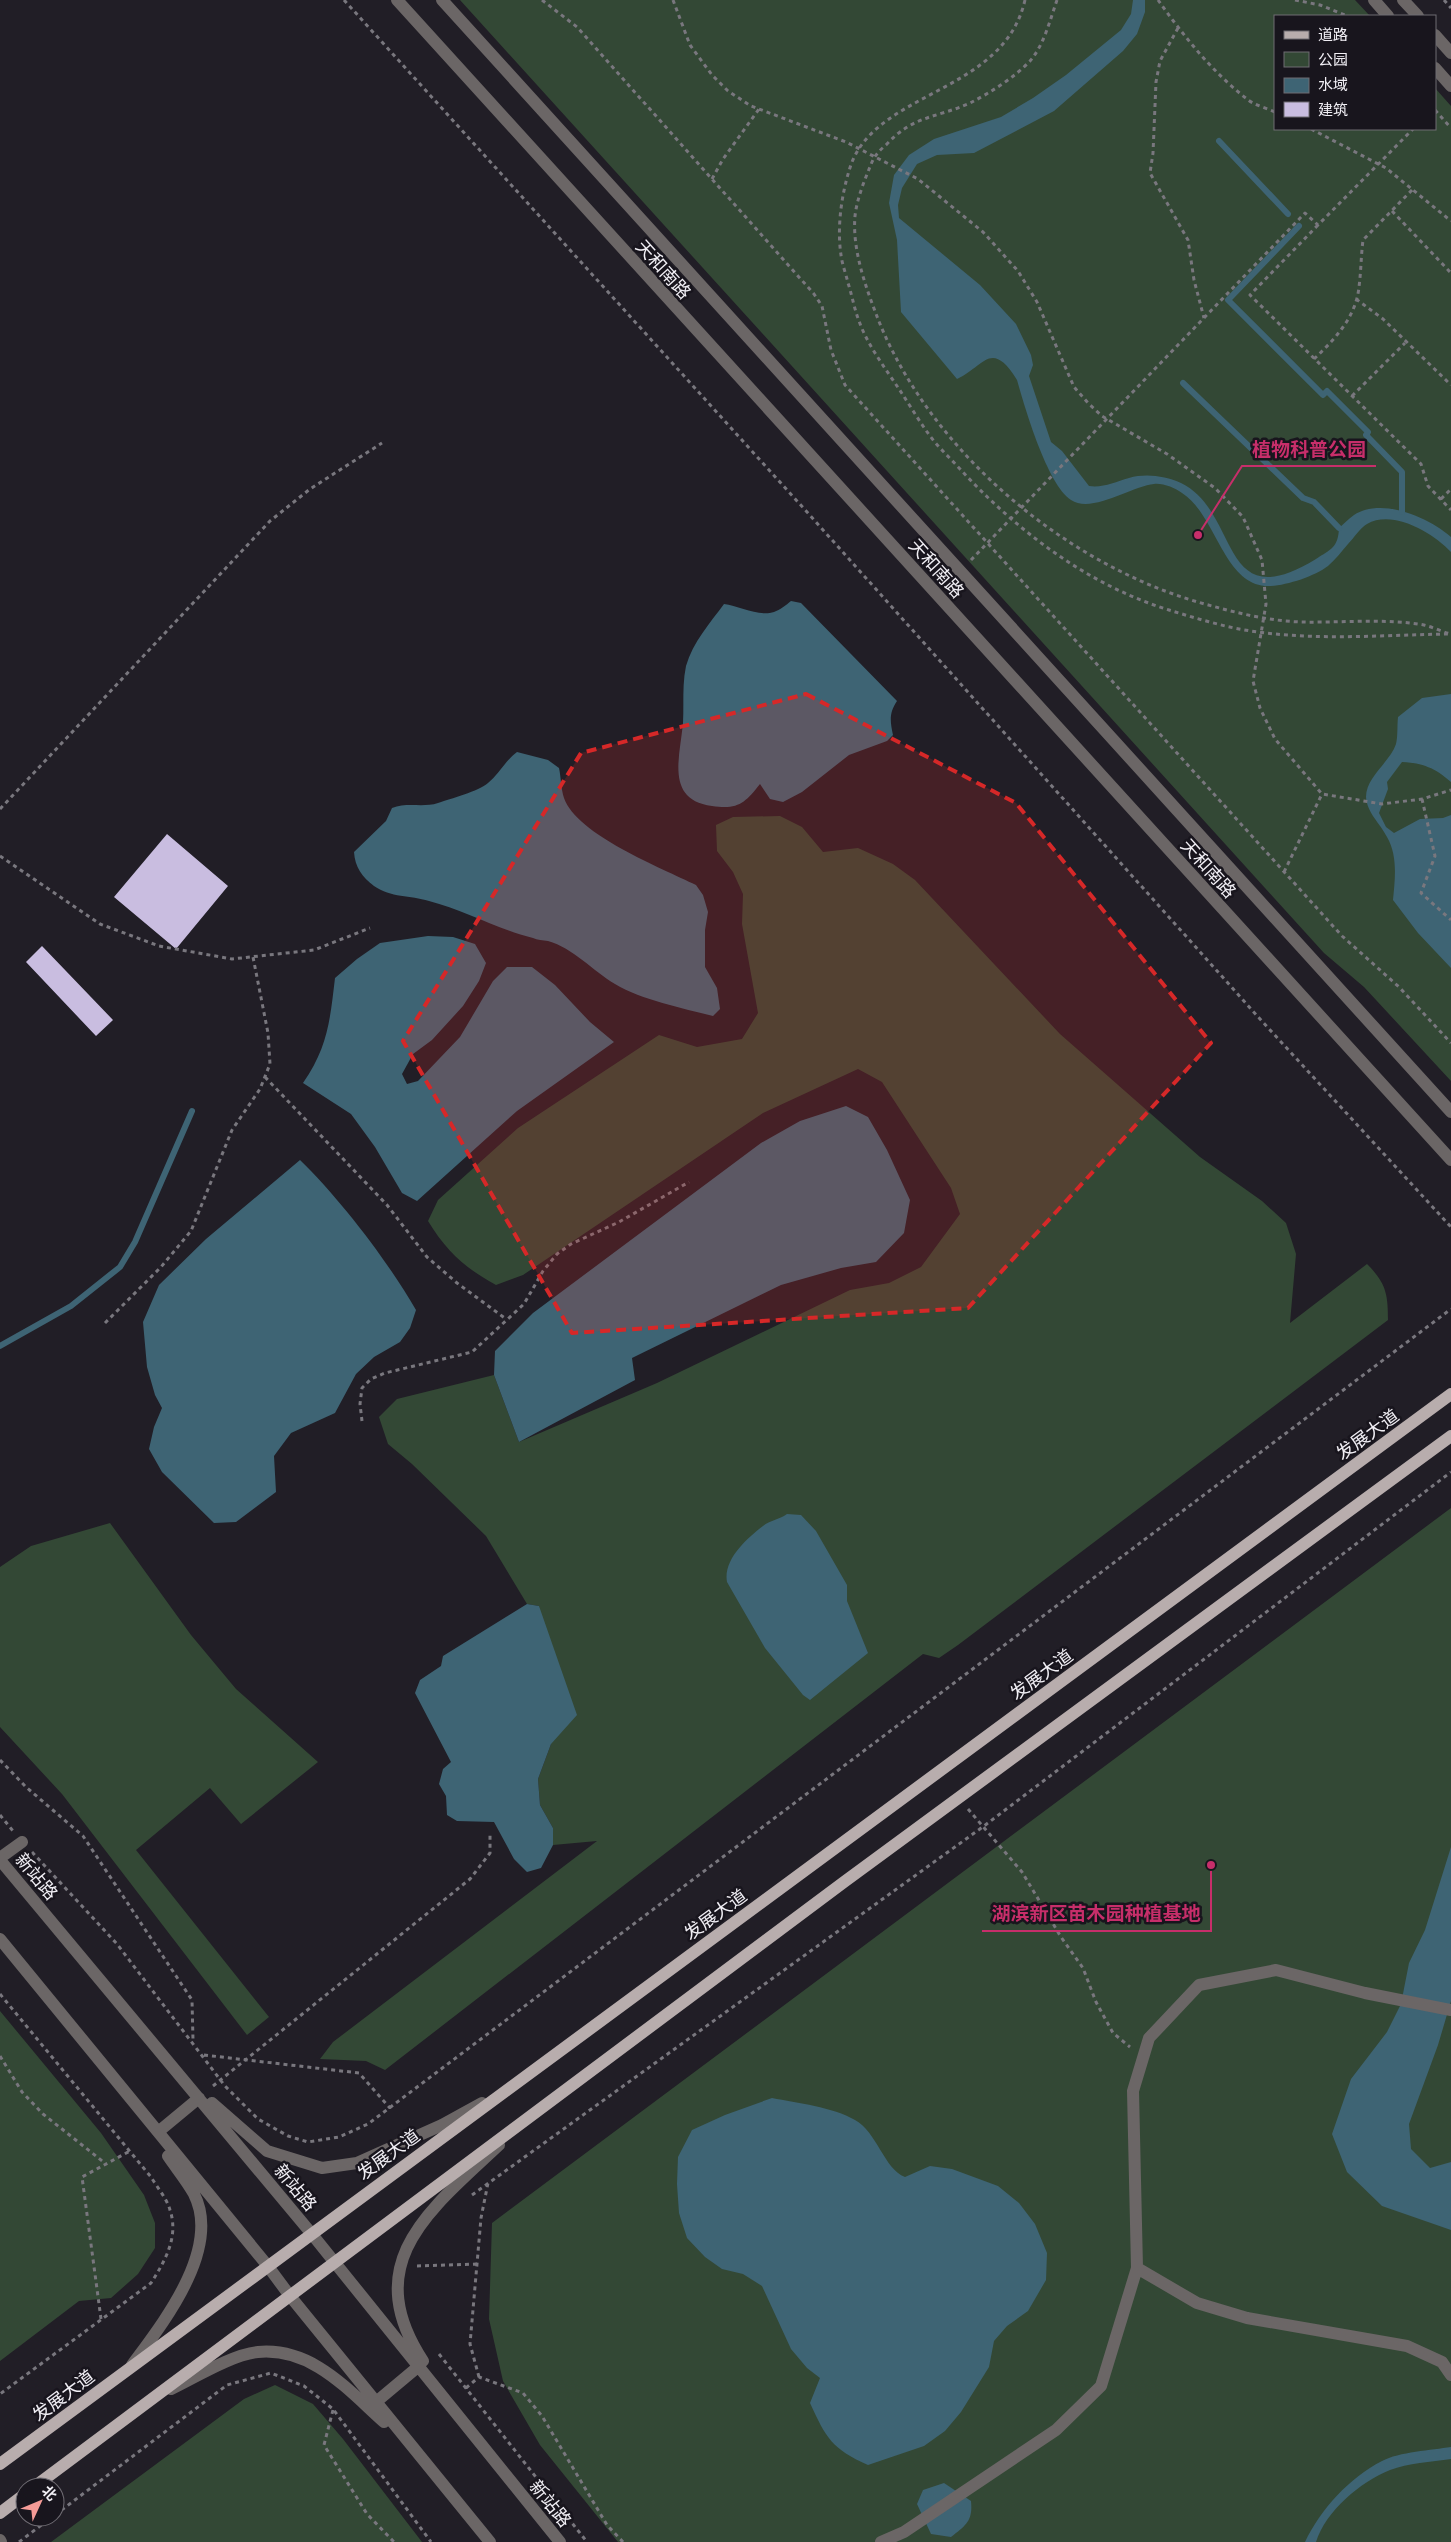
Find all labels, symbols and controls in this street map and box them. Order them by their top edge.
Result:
legend [1274,15,1436,130]
text: 道路 [1318,25,1348,43]
text: 公园 [1318,50,1348,68]
text: 水域 [1318,75,1348,93]
text: 建筑 [1318,100,1348,118]
street label: 天和南路 [632,235,696,303]
callout: 植物科普公园 [1242,432,1376,466]
text: 植物科普公园 [1252,437,1366,460]
street label: 天和南路 [905,534,969,602]
street label: 天和南路 [1177,834,1241,902]
street label: 发展大道 [1331,1404,1403,1464]
street label: 发展大道 [1005,1644,1077,1704]
street label: 新站路 [11,1848,63,1904]
street label: 发展大道 [679,1884,751,1944]
callout: 湖滨新区苗木园种植基地 [982,1897,1211,1931]
text: 湖滨新区苗木园种植基地 [991,1901,1201,1924]
street label: 发展大道 [352,2124,424,2184]
street label: 新站路 [270,2159,322,2215]
street label: 发展大道 [28,2365,98,2425]
street label: 新站路 [525,2475,577,2531]
north arrow [15,2477,65,2527]
text: 北 [39,2482,61,2504]

